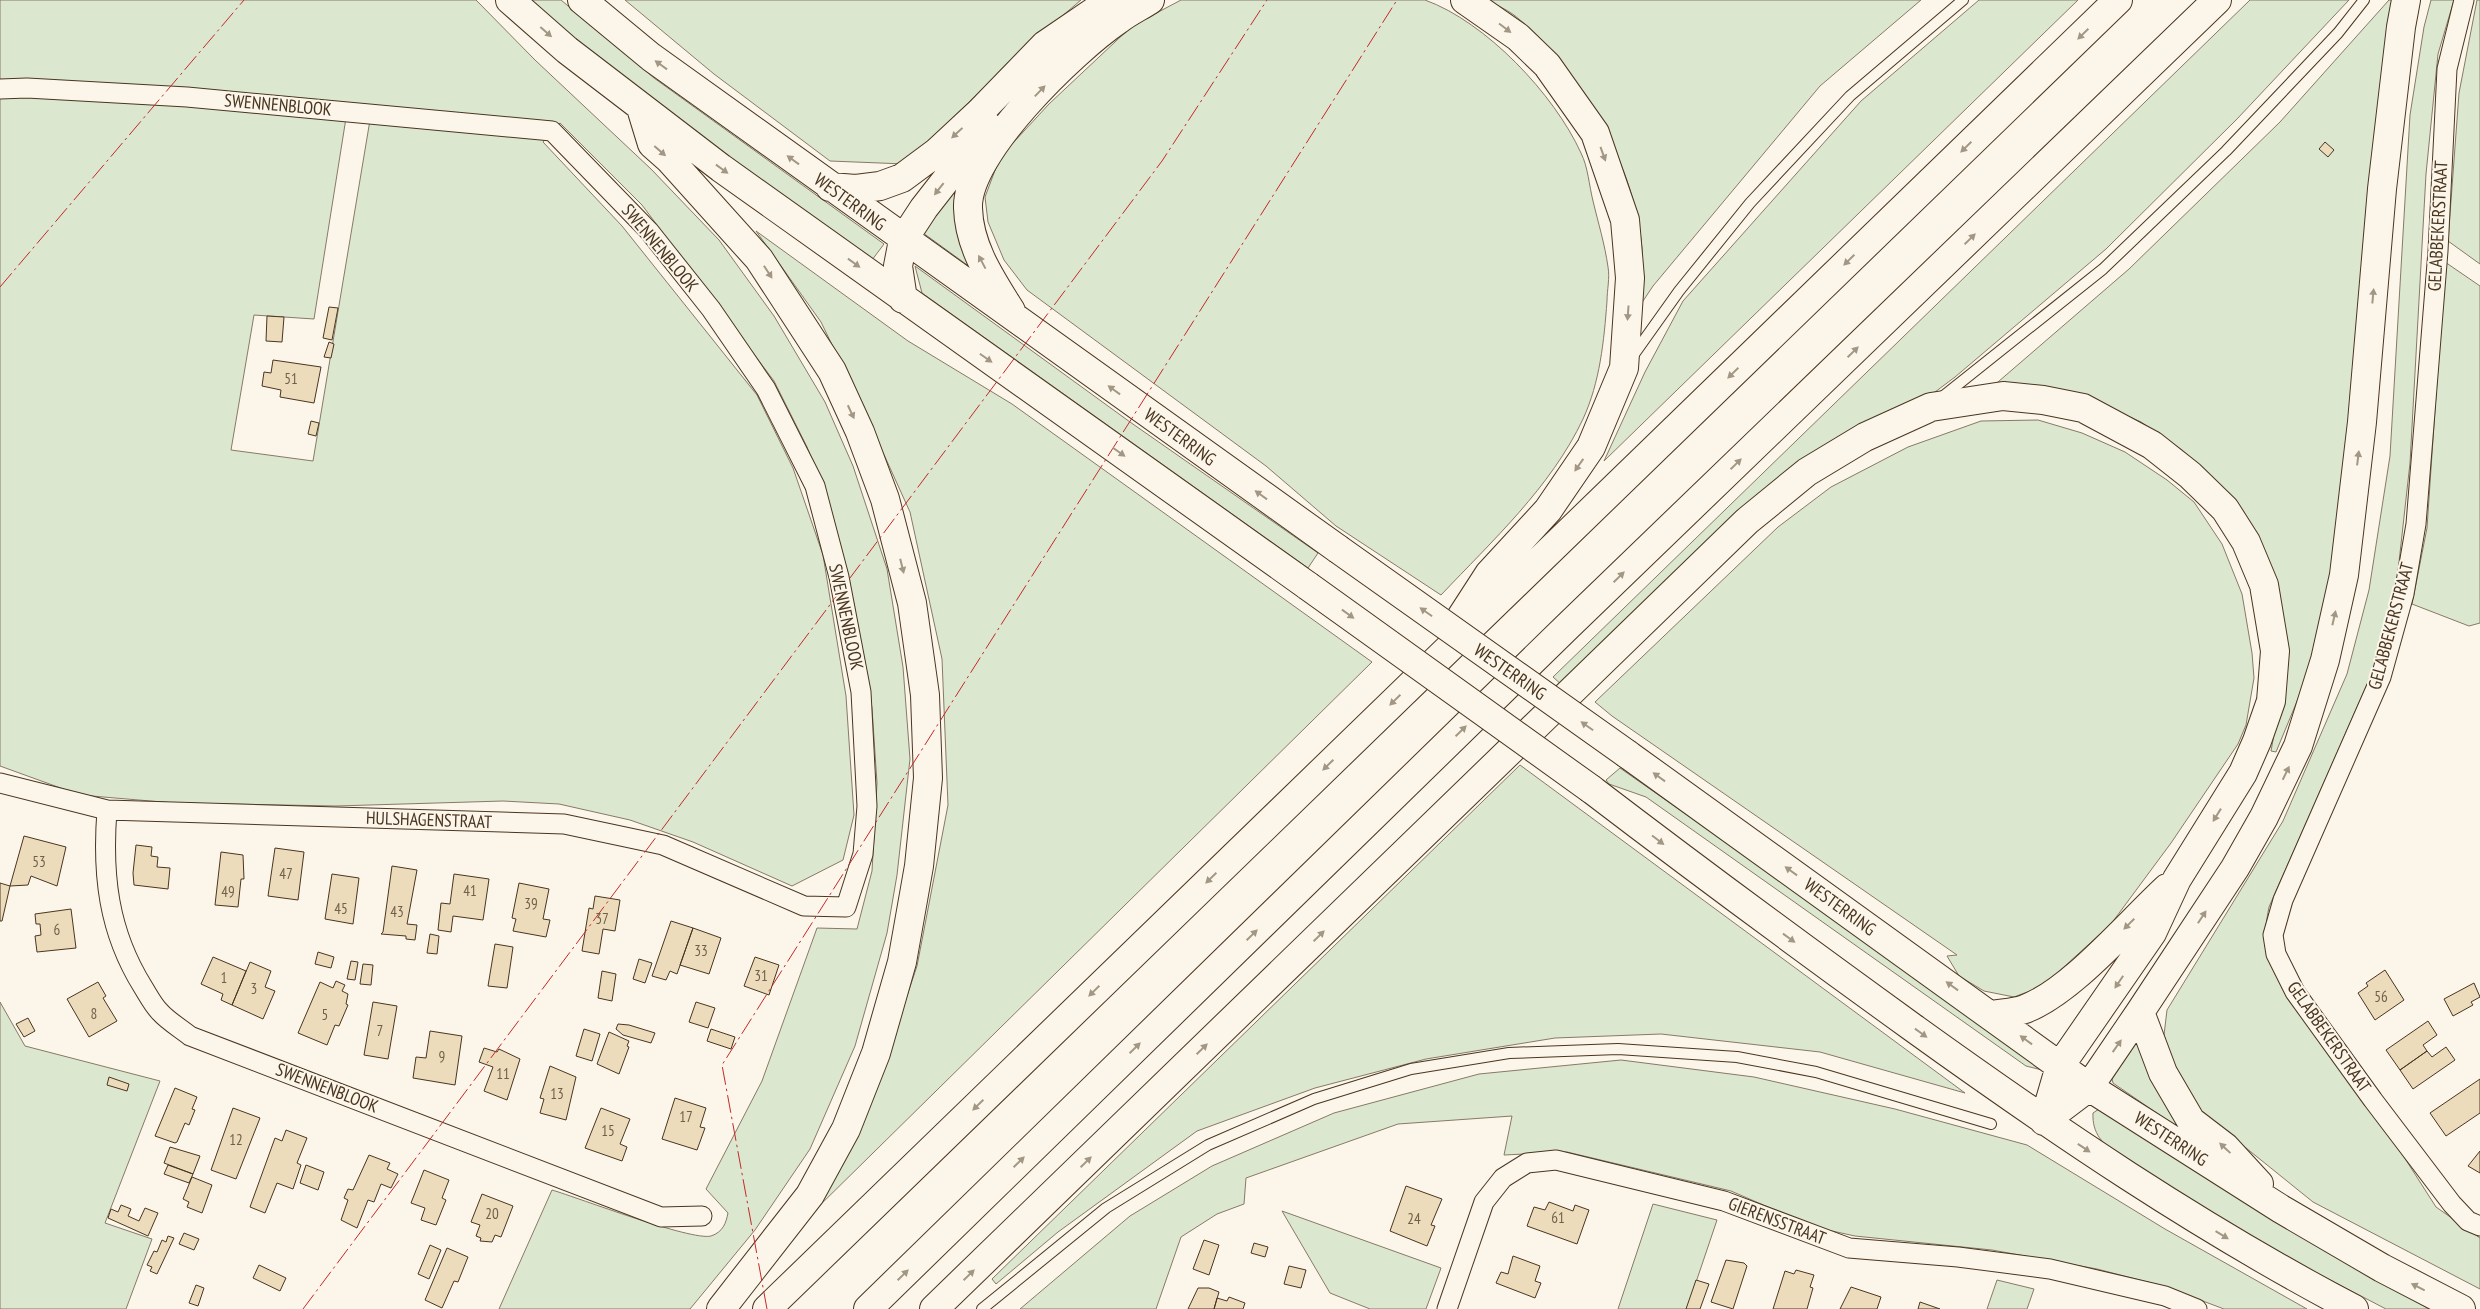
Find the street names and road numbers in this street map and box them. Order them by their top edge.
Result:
street label: SWENNENBLOOK [223,88,333,121]
street label: GELABBEKERSTRAAT [2423,160,2452,292]
street label: WESTERRING [810,168,891,235]
street label: SWENNENBLOOK [617,199,704,296]
street label: WESTERRING [1140,403,1221,470]
street label: GELABBEKERSTRAAT [2363,560,2419,692]
street label: SWENNENBLOOK [824,562,869,672]
street label: WESTERRING [1470,638,1551,705]
street label: HULSHAGENSTRAAT [365,806,493,833]
street label: WESTERRING [1800,873,1881,940]
street label: GELABBEKERSTRAAT [2283,977,2376,1097]
street label: SWENNENBLOOK [273,1057,382,1118]
street label: WESTERRING [2130,1106,2213,1171]
street label: GIERENSSTRAAT [1725,1191,1829,1250]

